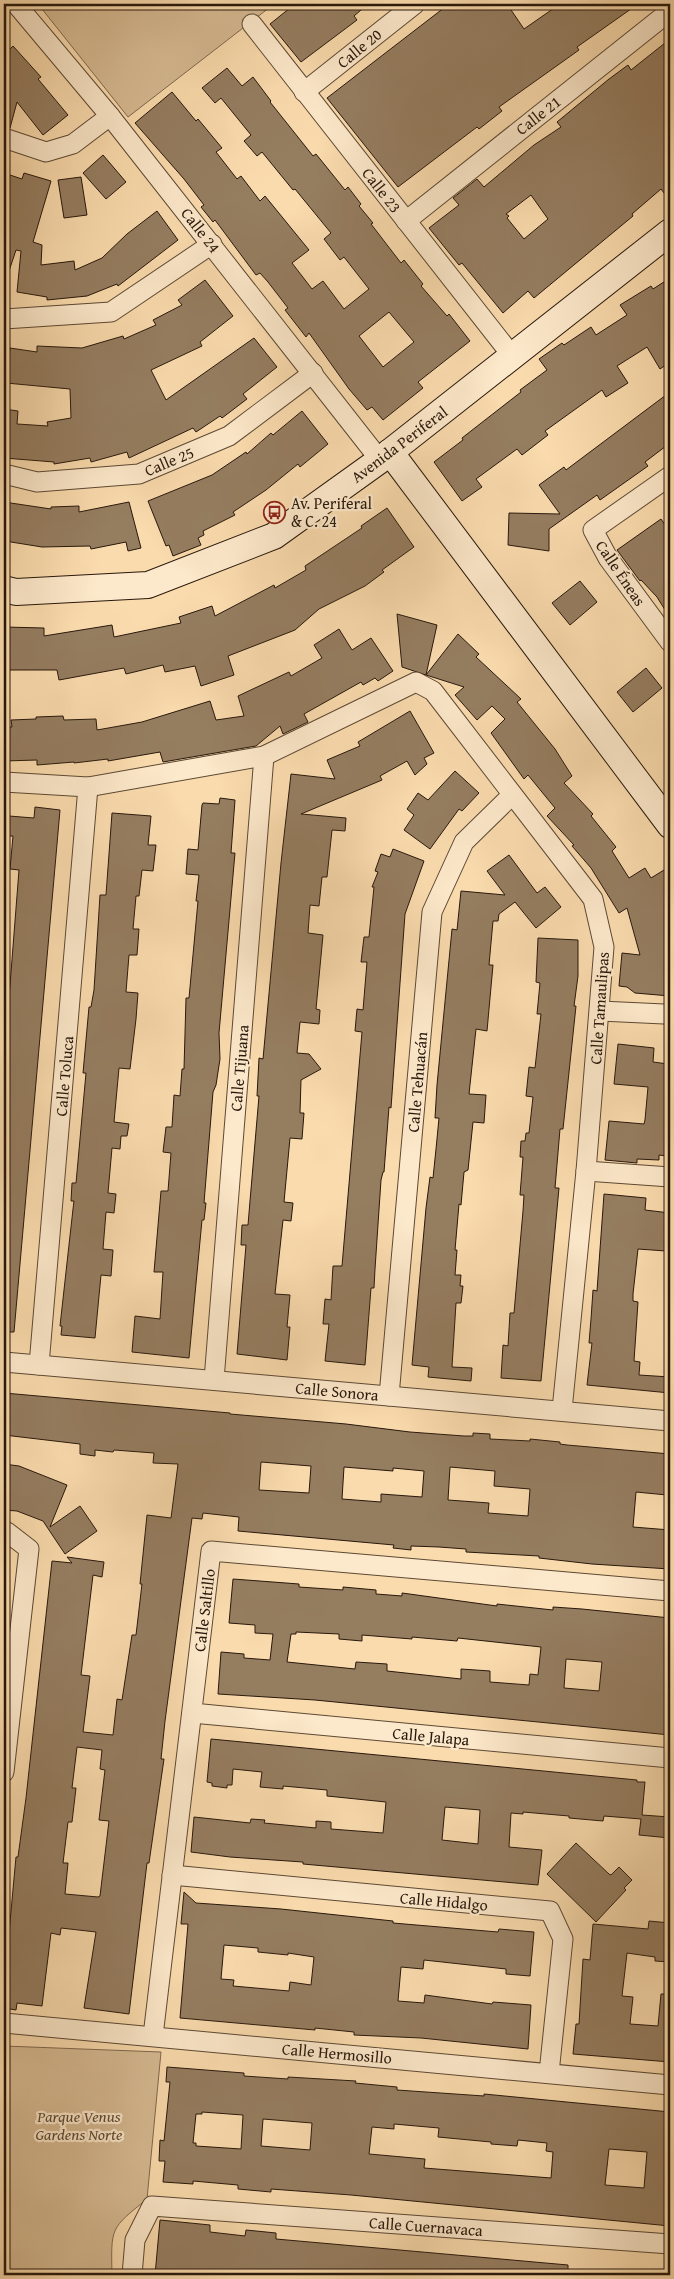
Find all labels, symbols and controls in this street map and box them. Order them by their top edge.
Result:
street label: Calle 20 [331,22,387,74]
street label: Calle 21 [510,90,566,140]
street label: Calle 23 [357,162,407,218]
street label: Calle 24 [176,202,227,258]
street label: Avenida Periferal [346,399,453,488]
street label: Calle 25 [141,440,197,482]
place label: Av. Periferal & C. 24 [291,491,373,533]
bus stop icon: Av. Periferal & C. 24 [263,500,287,524]
street label: Calle Éneas [590,535,652,611]
street label: Calle Tamaulipas [583,951,615,1065]
street label: Calle Tijuana [223,1023,255,1112]
street label: Calle Tehuacán [401,1031,433,1133]
street label: Calle Toluca [49,1034,80,1117]
street label: Calle Sonora [294,1375,380,1407]
street label: Calle Saltillo [187,1567,221,1653]
street label: Calle Jalapa [392,1721,471,1751]
street label: Calle Hidalgo [399,1885,489,1917]
street label: Calle Hermosillo [281,2036,393,2070]
park label: Parque Venus Gardens Norte [36,2104,123,2146]
street label: Calle Cuernavaca [368,2210,484,2242]

